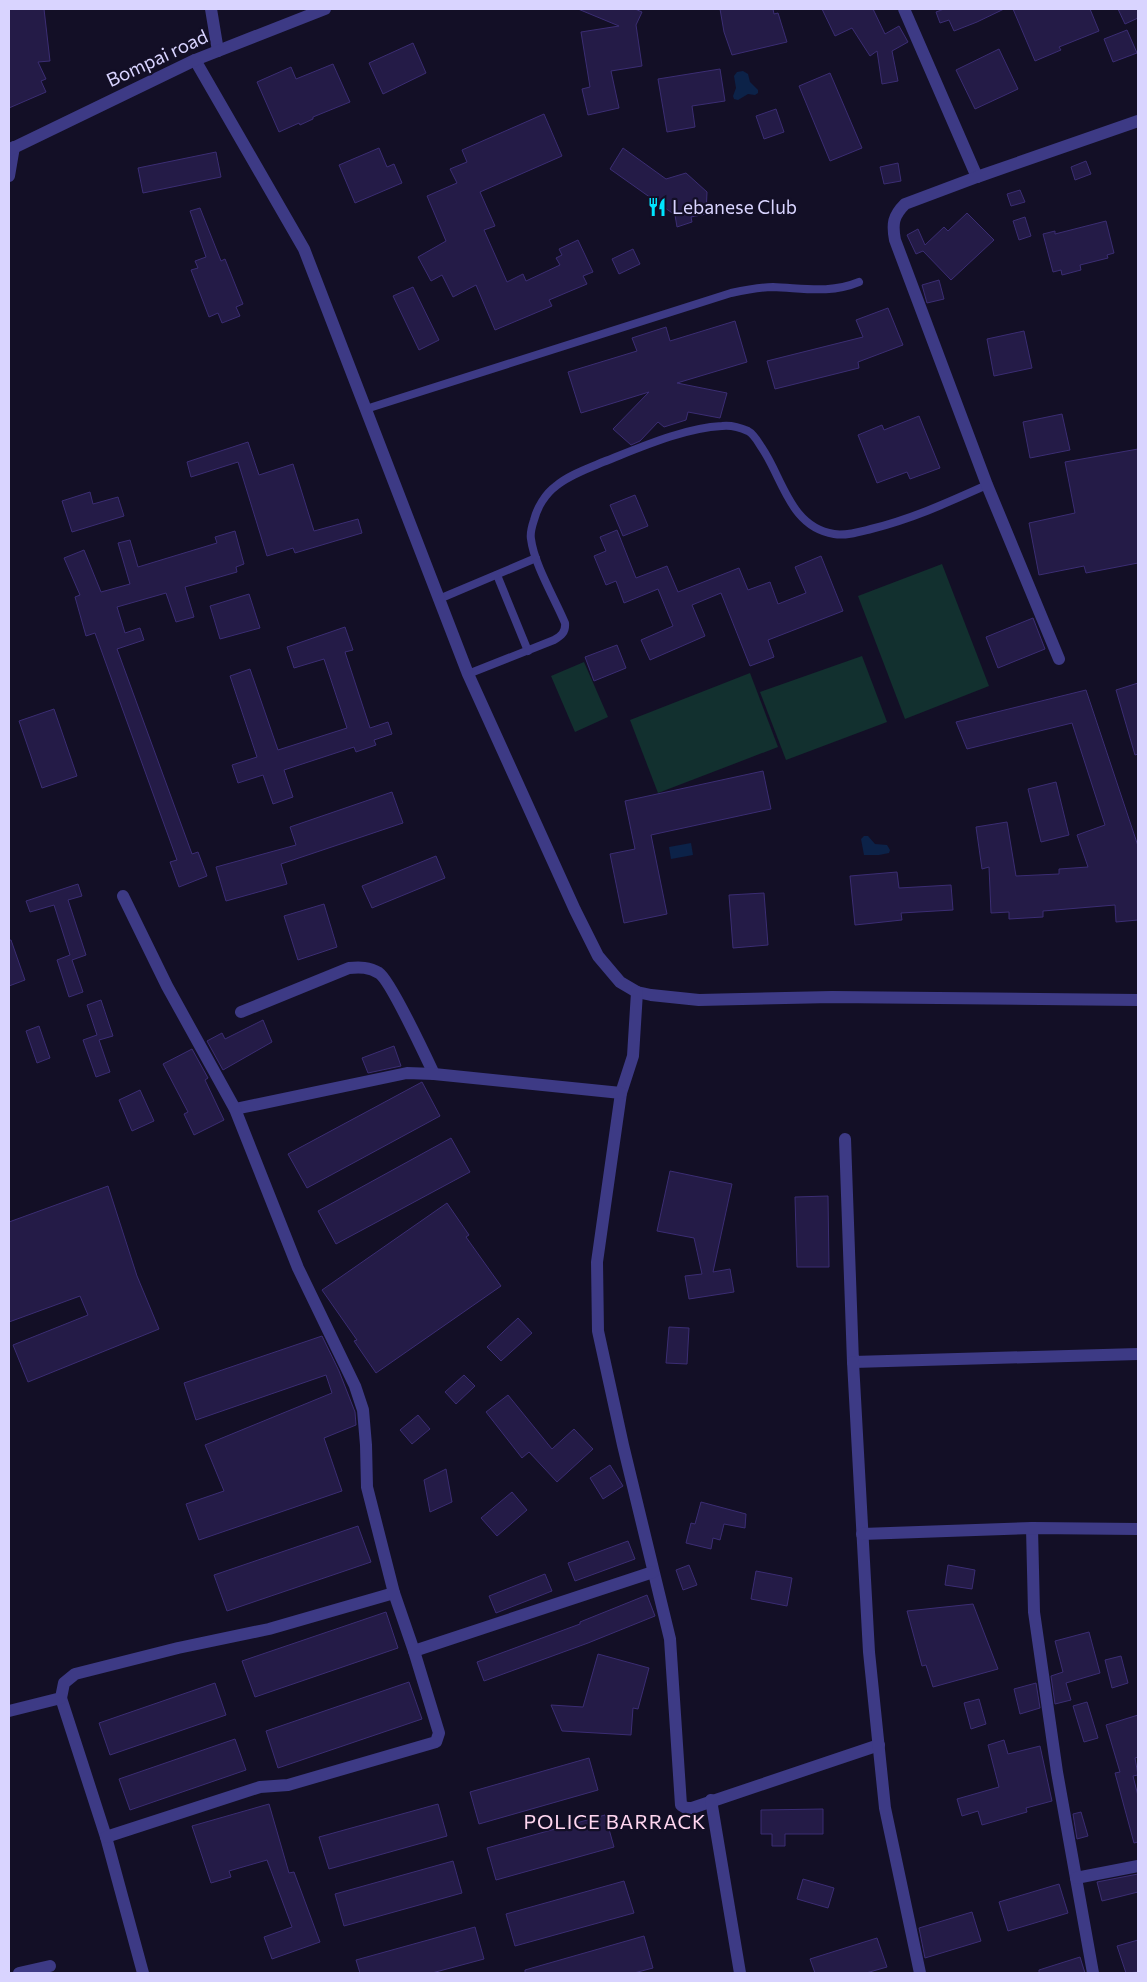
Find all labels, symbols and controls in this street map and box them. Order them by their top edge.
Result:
street label: Bompai road [102,24,211,91]
place label: Lebanese Club [672,195,797,218]
restaurant icon: Lebanese Club [646,196,668,218]
district label: POLICE BARRACK [523,1809,707,1833]

